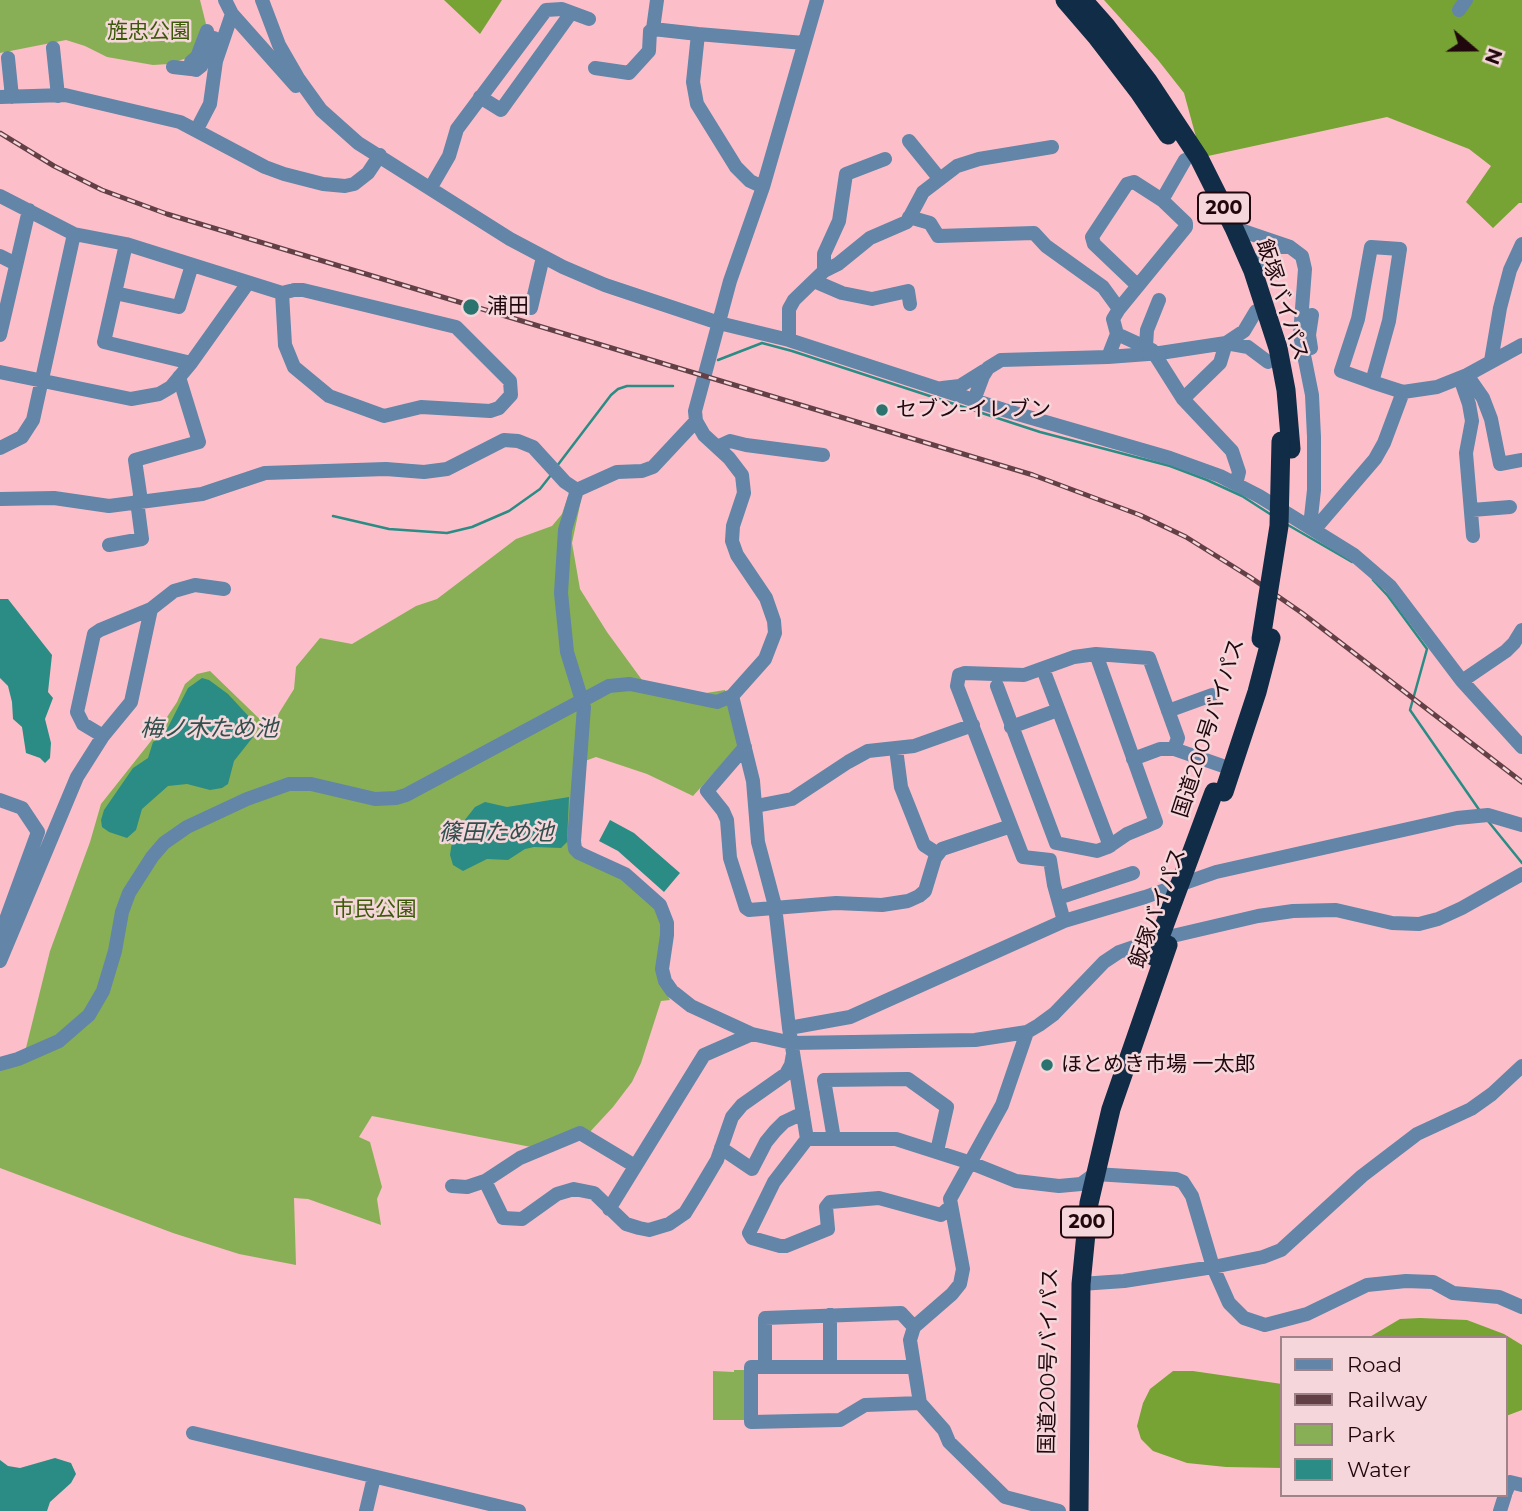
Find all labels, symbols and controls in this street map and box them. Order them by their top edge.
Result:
north arrow [1438,14,1508,84]
park label: 旌忠公園 [107,19,191,45]
text: N [1480,45,1507,67]
road number: 200 [1198,192,1250,224]
street label: 飯塚バイパス [1251,236,1313,364]
place label: 浦田 [487,294,529,320]
marker: 浦田 [461,297,481,317]
place label: セブン-イレブン [896,397,1051,423]
marker: セブン-イレブン [874,402,890,418]
street label: 国道200号バイパス [1168,635,1250,821]
water label: 梅ノ木ため池 [140,715,278,743]
water label: 篠田ため池 [439,819,553,847]
street label: 飯塚バイパス [1125,844,1191,972]
park label: 市民公園 [333,897,417,923]
place label: ほとめき市場 一太郎 [1061,1052,1256,1078]
marker: ほとめき市場 一太郎 [1039,1057,1055,1073]
road number: 200 [1061,1206,1113,1238]
street label: 国道200号バイパス [1035,1267,1063,1455]
legend [1280,1336,1508,1497]
text: Road [1347,1352,1402,1377]
text: Railway [1347,1387,1427,1412]
text: Park [1347,1422,1395,1447]
text: Water [1347,1457,1411,1482]

